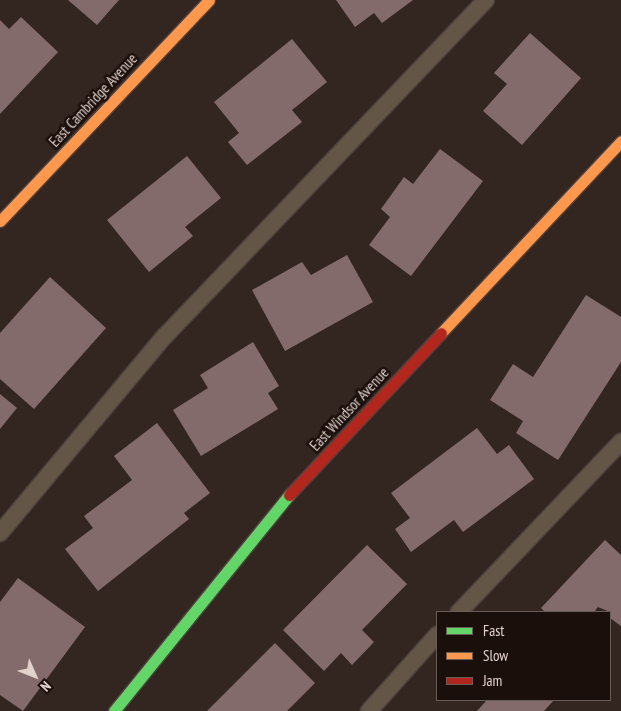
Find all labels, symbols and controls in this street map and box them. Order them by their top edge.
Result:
street label: East Cambridge Avenue [45,49,141,151]
street label: East Windsor Avenue [306,363,392,455]
legend [436,611,611,701]
text: Fast [483,621,504,640]
text: Slow [483,646,508,665]
north arrow [10,651,60,701]
text: Jam [483,671,502,690]
text: N [37,677,55,695]

